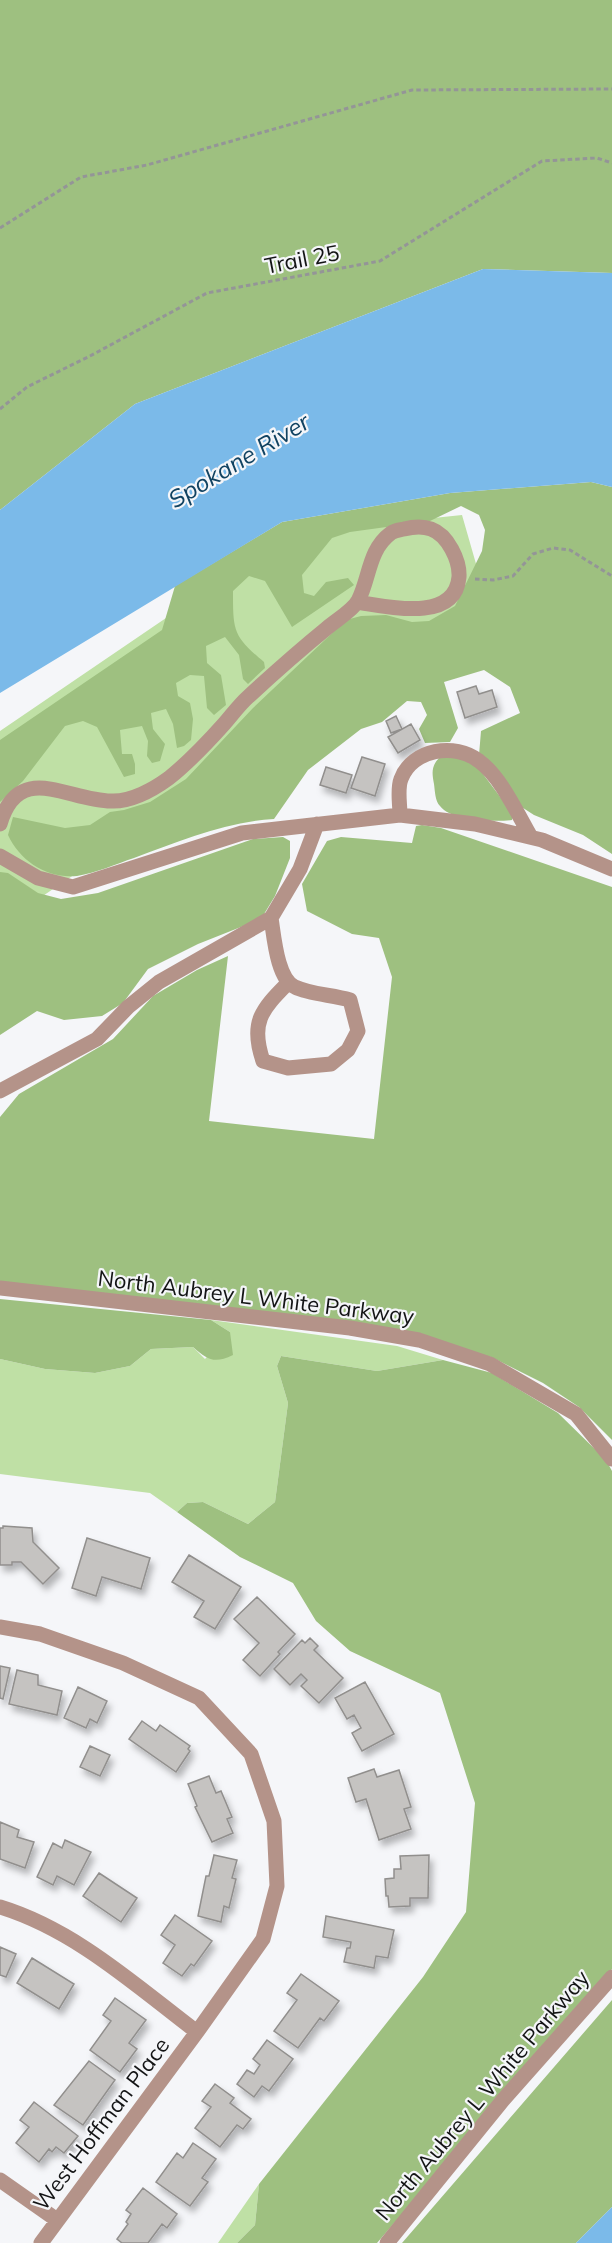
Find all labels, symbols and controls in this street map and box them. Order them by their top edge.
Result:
street label: Trail 25 [262,238,342,280]
water label: Spokane River [162,405,316,514]
street label: North Aubrey L White Parkway [96,1264,416,1330]
street label: North Aubrey L White Parkway [369,1964,595,2226]
street label: West Hoffman Place [27,2032,175,2216]

